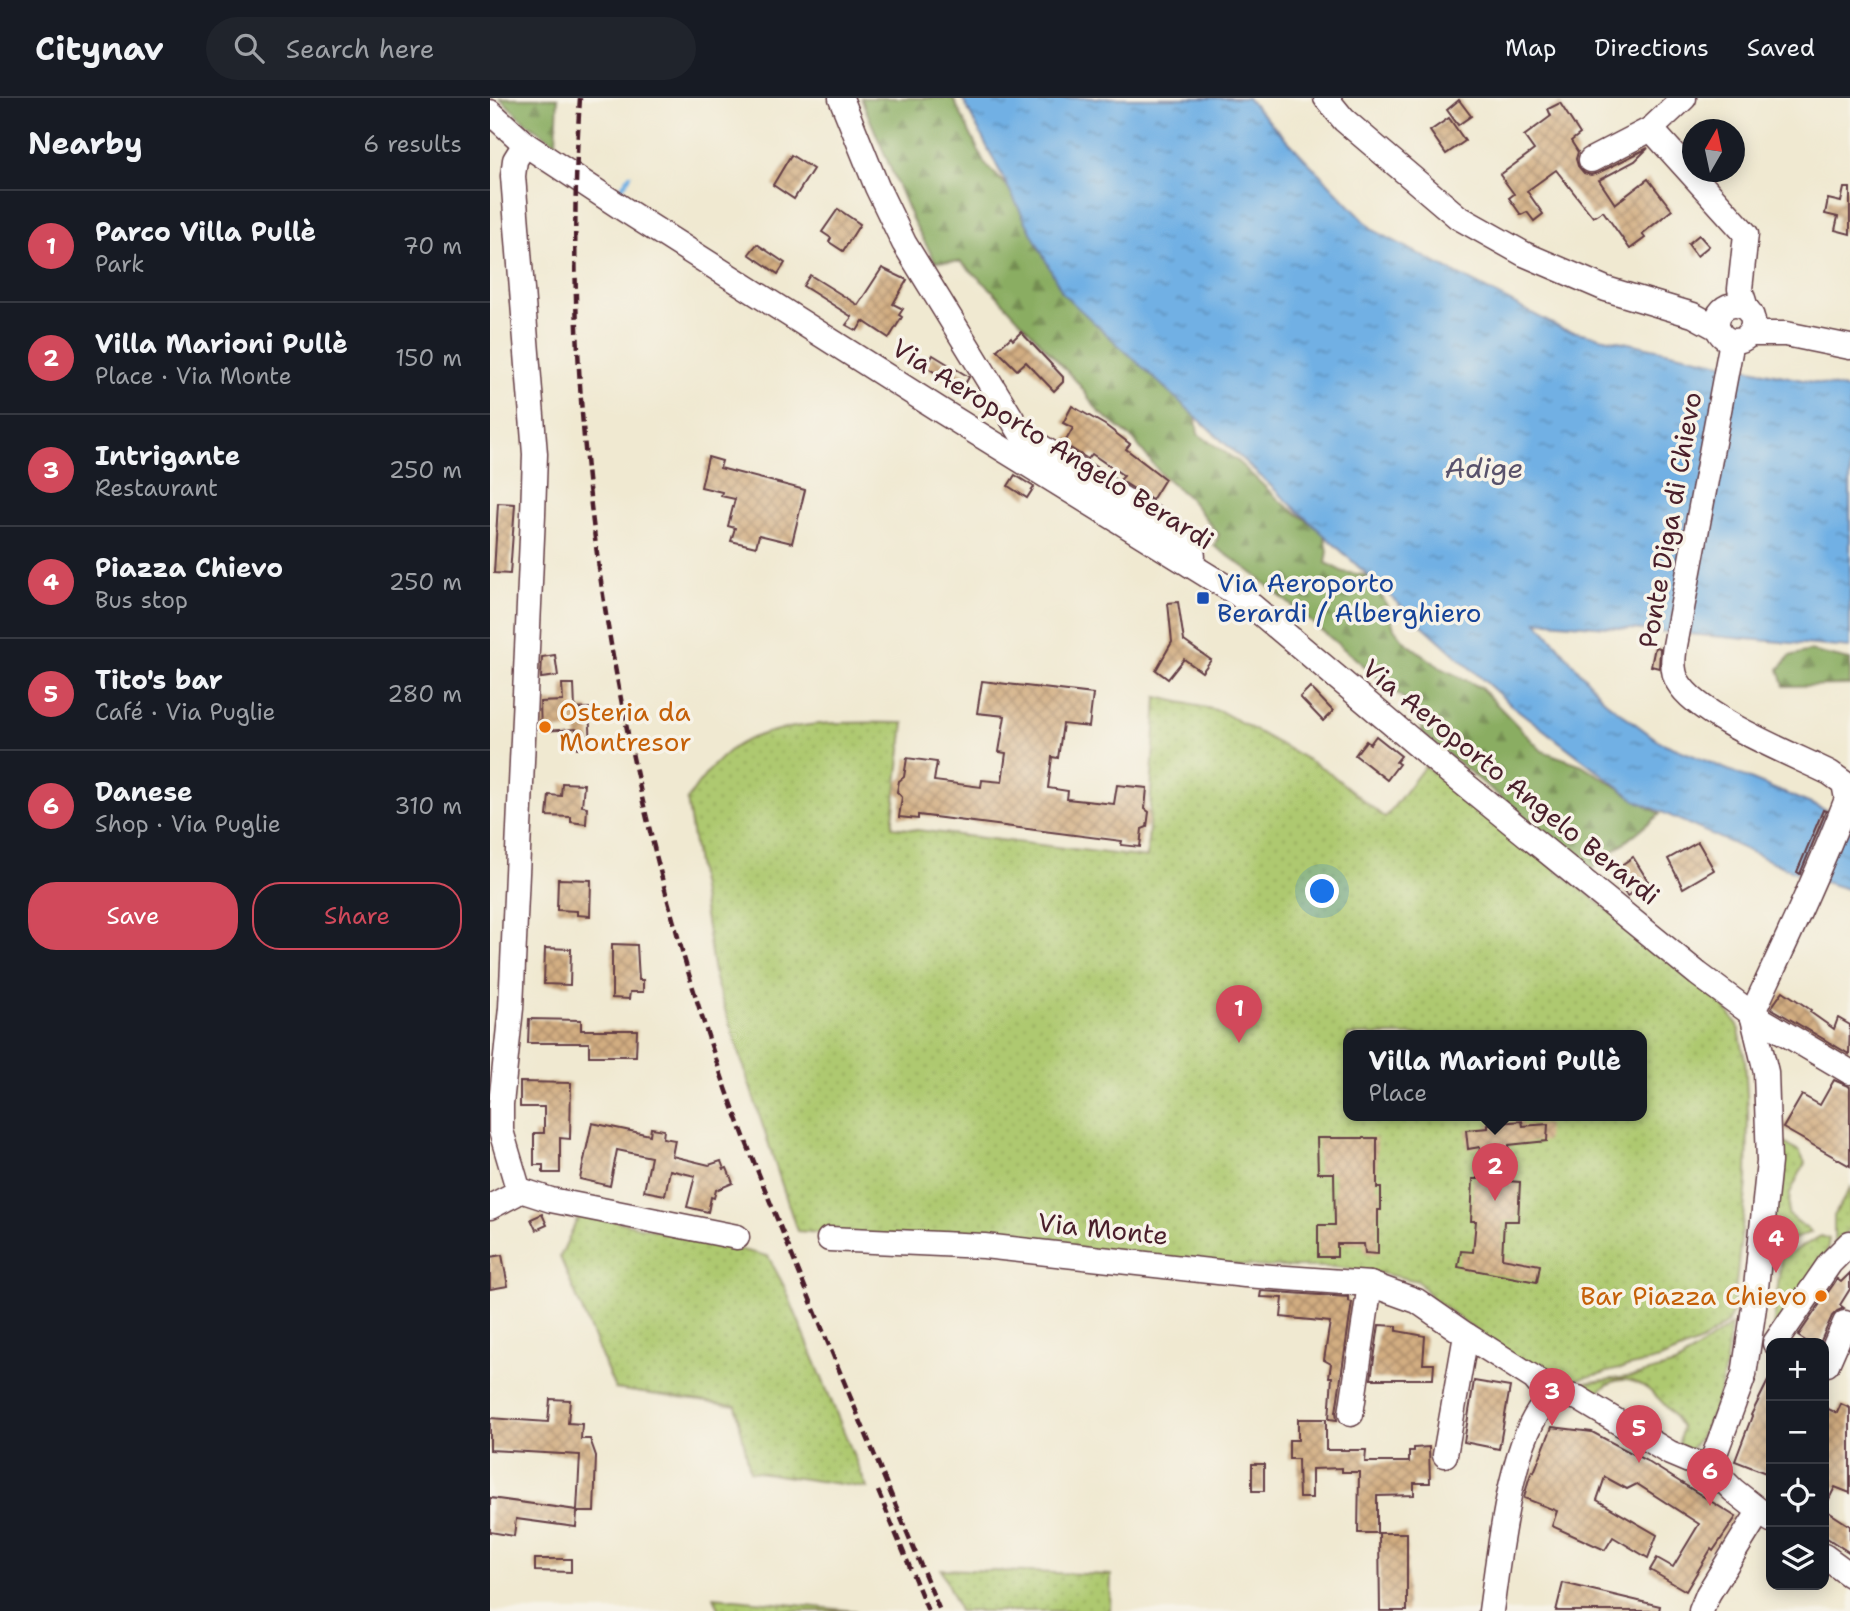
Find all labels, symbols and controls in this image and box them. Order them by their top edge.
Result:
search box [206,17,696,80]
text: Citynav [35,26,164,71]
icon: search [230,29,268,67]
text: Search here [286,31,434,66]
text: Map [1505,32,1556,64]
text: Directions [1594,32,1709,64]
text: Saved [1747,32,1815,64]
north arrow [1682,119,1745,182]
text: Nearby [28,123,143,164]
text: 6 results [363,129,462,159]
text: Parco Villa Pullè [95,214,316,249]
text: 1 [46,231,56,261]
text: 70 m [403,231,462,261]
text: Park [95,249,144,279]
text: Villa Marioni Pullè [95,326,348,361]
street label: Via Aeroporto Angelo Berardi [886,330,1221,557]
text: 2 [43,343,59,373]
text: 150 m [395,343,462,373]
text: Place · Via Monte [95,361,292,391]
street label: Ponte Diga di Chievo [1630,389,1709,651]
text: Intrigante [95,438,240,473]
water label: Adige [1445,449,1523,487]
text: 3 [43,455,59,485]
text: 250 m [389,455,462,485]
text: Restaurant [95,473,218,503]
text: Piazza Chievo [95,550,283,585]
place label: Via Aeroporto Berardi / Alberghiero [1217,565,1482,630]
text: 4 [43,567,59,597]
text: 250 m [389,567,462,597]
text: Bus stop [95,585,188,615]
marker: Via Aeroporto Berardi / Alberghiero [1195,590,1211,606]
street label: Via Aeroporto Angelo Berardi [1355,650,1667,913]
text: Tito's bar [95,662,223,697]
text: 5 [44,679,58,709]
text: 280 m [387,679,462,709]
place label: Osteria da Montresor [559,694,692,759]
text: Café · Via Puglie [95,697,276,727]
marker: Osteria da Montresor [537,719,553,735]
text: Danese [95,774,193,809]
text: 6 [43,791,59,821]
text: 310 m [394,791,462,821]
text: Shop · Via Puglie [95,809,281,839]
your location [1305,874,1339,908]
button: Save [28,882,238,950]
button: Share [252,882,462,950]
pin: 1 [1216,985,1262,1043]
popup [1343,1030,1647,1121]
text: Villa Marioni Pullè [1369,1043,1621,1078]
text: Place [1369,1078,1427,1108]
pin: 2 [1472,1143,1518,1201]
street label: Via Monte [1036,1204,1170,1253]
pin: 4 [1753,1215,1799,1273]
place label: Bar Piazza Chievo [1580,1278,1807,1313]
marker: Bar Piazza Chievo [1813,1288,1829,1304]
map controls [1766,1338,1829,1590]
button: + [1766,1338,1829,1401]
pin: 3 [1529,1368,1575,1426]
button: − [1766,1401,1829,1464]
pin: 5 [1616,1405,1662,1463]
pin: 6 [1687,1448,1733,1506]
button: locate [1766,1464,1829,1527]
button: layers [1766,1527,1829,1590]

